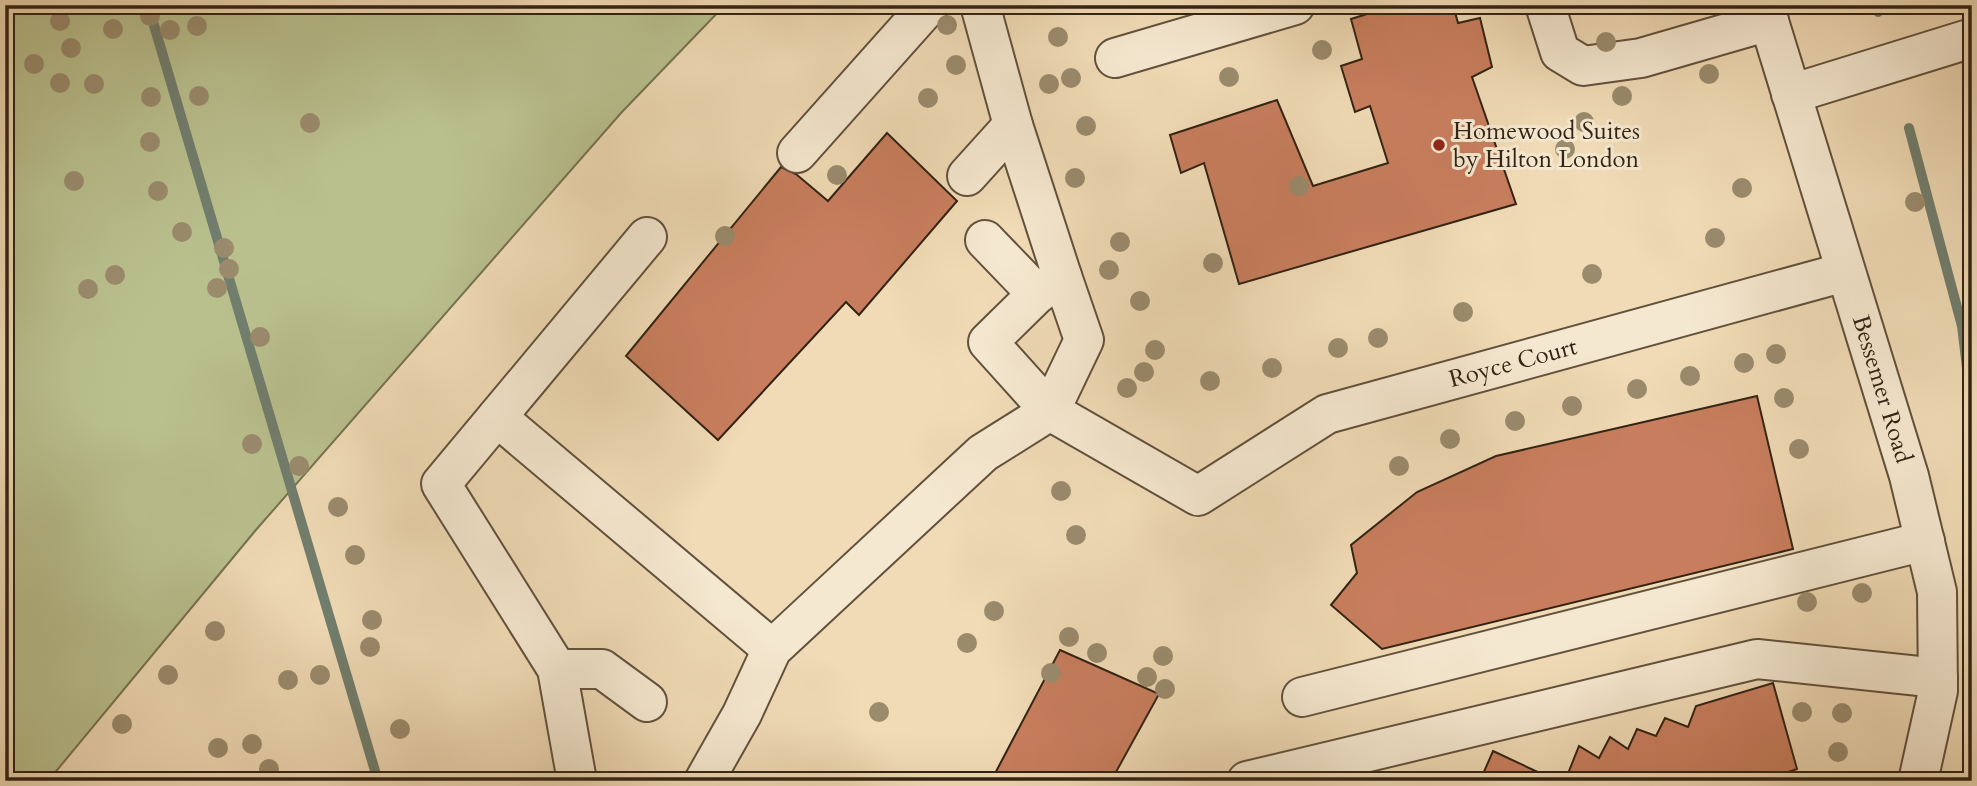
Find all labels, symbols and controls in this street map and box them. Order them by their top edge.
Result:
place label: Homewood Suites by Hilton London [1453,115,1640,176]
marker: Homewood Suites by Hilton London [1431,137,1447,153]
street label: Bessemer Road [1844,311,1920,467]
street label: Royce Court [1445,330,1581,396]

